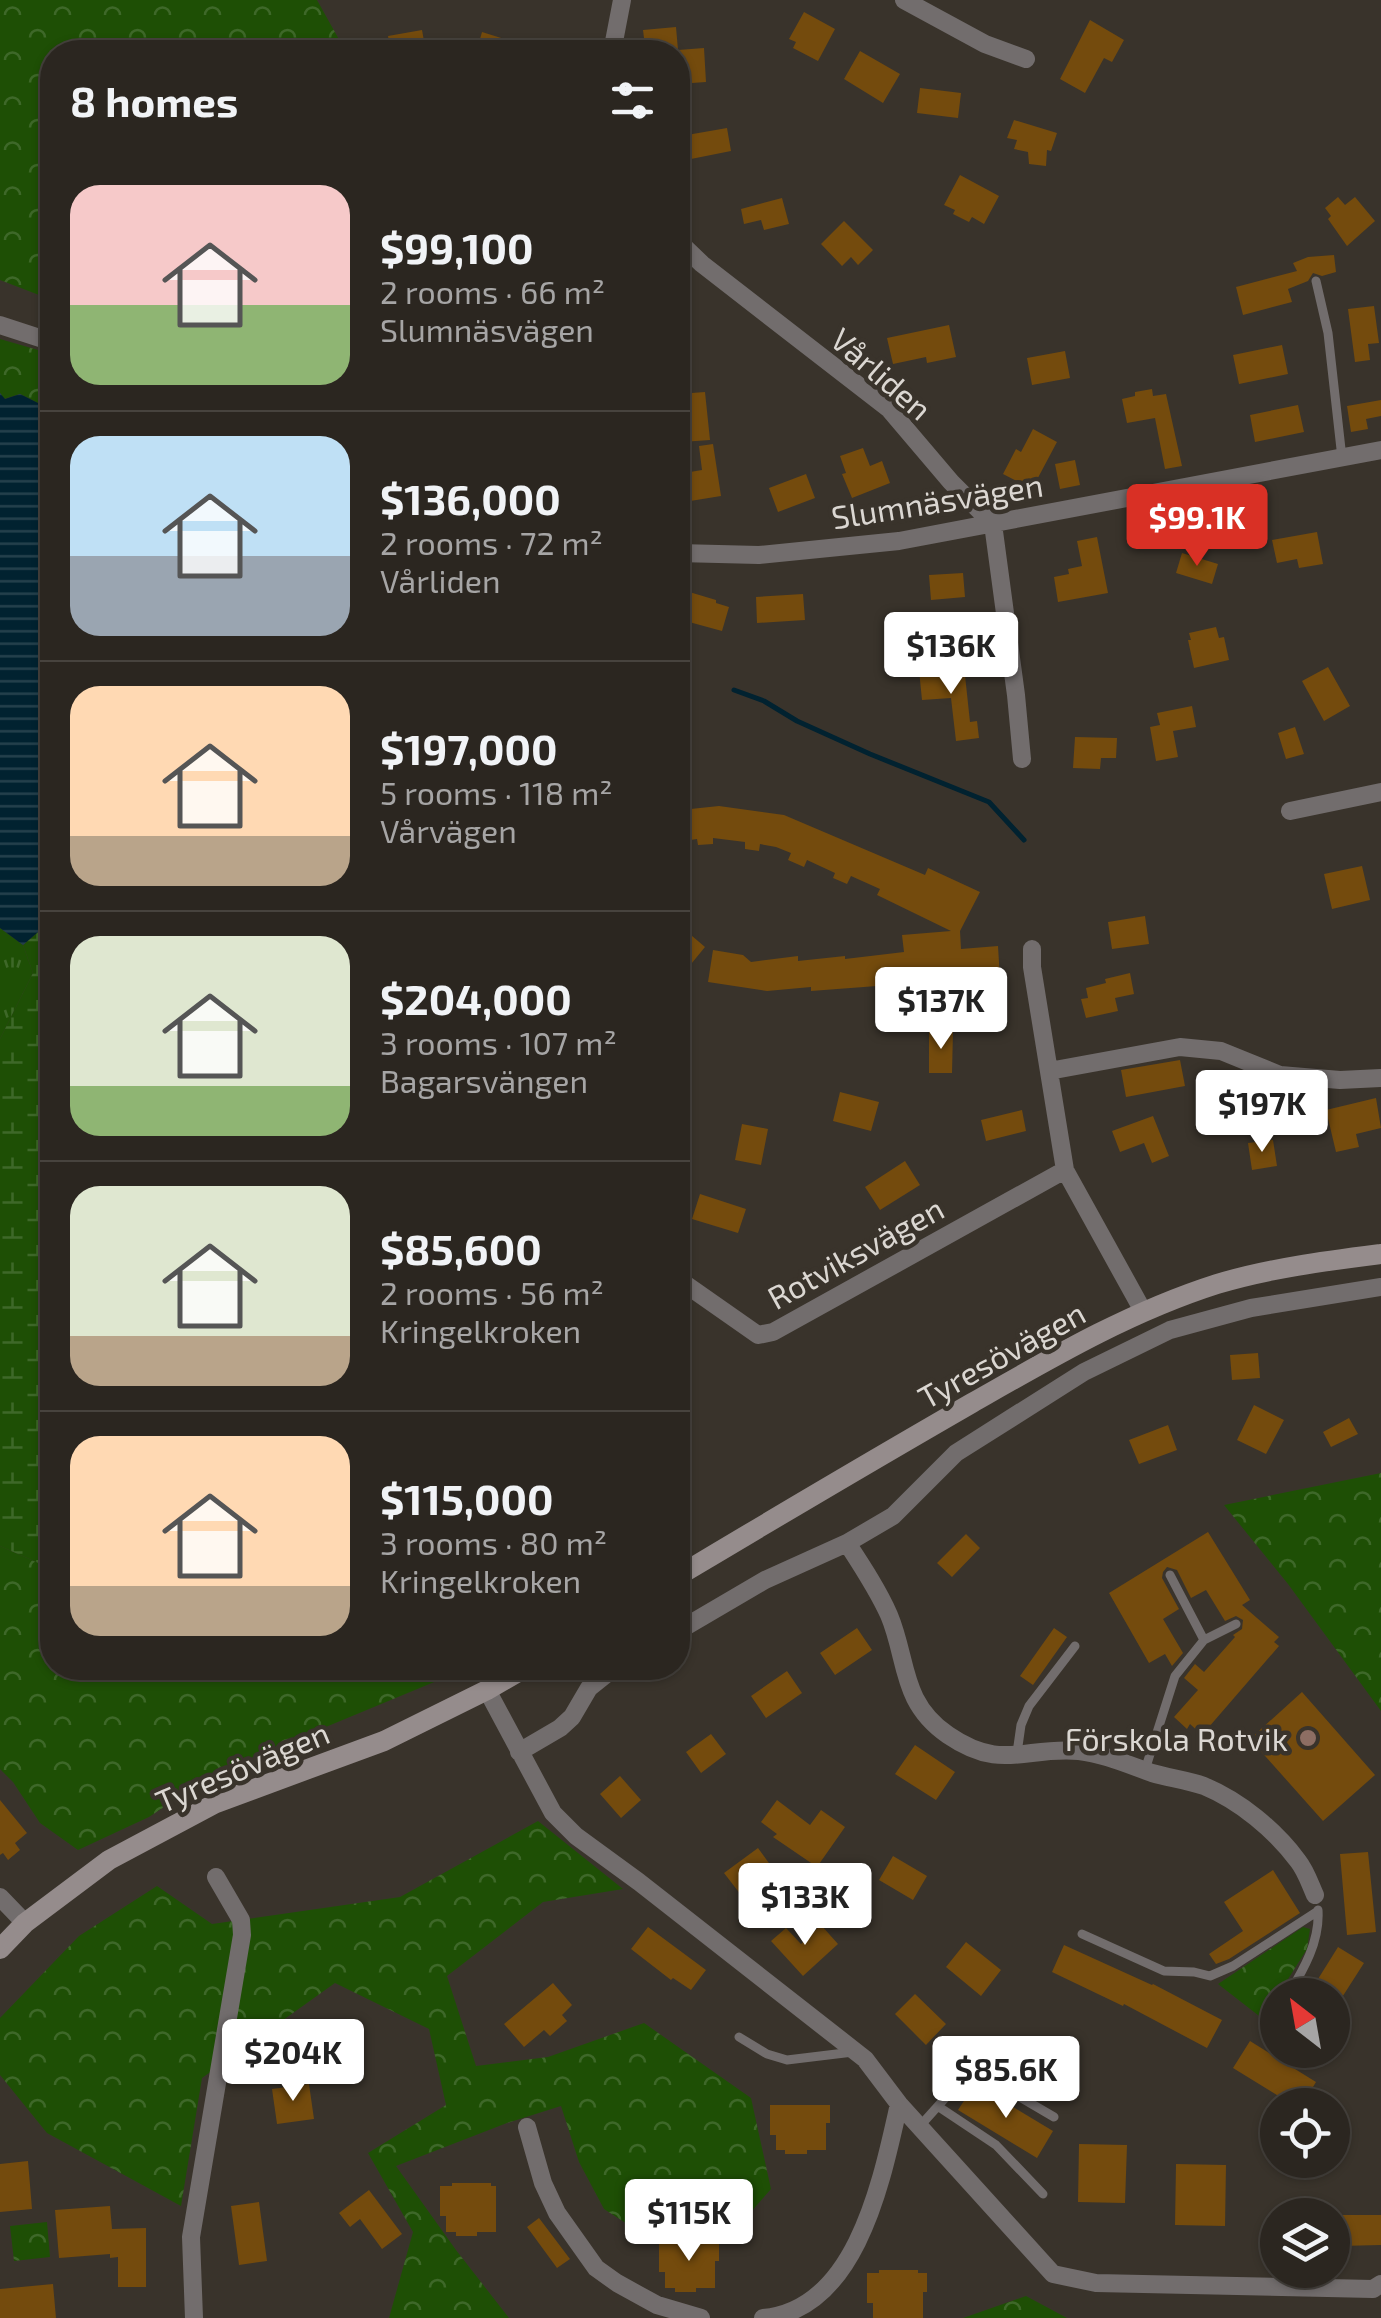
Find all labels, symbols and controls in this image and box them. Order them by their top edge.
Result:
icon: filters [605,73,660,128]
text: 8 homes [70,75,238,125]
text: $99,100 [380,222,533,272]
icon: home [150,225,270,345]
text: 2 rooms · 66 m² [380,272,605,310]
text: Slumnäsvägen [380,310,594,348]
street label: Vårliden [824,319,940,427]
street label: Slumnäsvägen [828,465,1046,535]
text: $136,000 [380,473,561,523]
icon: home [150,476,270,596]
pin: $99.1K [1116,484,1278,569]
text: $99.1K [1149,497,1245,535]
text: 2 rooms · 72 m² [380,523,603,561]
text: Vårliden [380,561,501,599]
pin: $136K [881,612,1021,697]
text: $136K [906,625,996,663]
text: $197,000 [380,723,557,773]
icon: home [150,726,270,846]
text: 5 rooms · 118 m² [380,773,612,811]
text: Vårvägen [380,811,517,849]
pin: $137K [871,967,1011,1052]
text: $204,000 [380,973,572,1023]
icon: home [150,976,270,1096]
text: $137K [897,980,985,1018]
text: 3 rooms · 107 m² [380,1023,617,1061]
text: Bagarsvängen [380,1061,588,1099]
pin: $197K [1192,1070,1332,1155]
text: $197K [1218,1083,1306,1121]
street label: Rotviksvägen [760,1188,950,1316]
text: $85,600 [380,1223,542,1273]
icon: home [150,1226,270,1346]
text: 2 rooms · 56 m² [380,1273,604,1311]
street label: Tyresövägen [911,1293,1091,1415]
text: Kringelkroken [380,1311,581,1349]
text: $115,000 [380,1473,554,1523]
icon: home [150,1476,270,1596]
text: 3 rooms · 80 m² [380,1523,607,1561]
text: Kringelkroken [380,1561,581,1599]
street label: Tyresövägen [149,1712,335,1820]
place label: Förskola Rotvik [1065,1719,1288,1757]
marker: Förskola Rotvik [1297,1727,1319,1749]
pin: $133K [735,1863,875,1948]
text: $133K [761,1876,849,1914]
north arrow [1260,1978,1350,2068]
map controls [1260,1978,1350,2288]
pin: $204K [223,2019,363,2104]
text: $204K [244,2032,342,2070]
pin: $85.6K [925,2036,1087,2121]
text: $85.6K [954,2049,1058,2087]
button: locate [1260,2088,1350,2178]
pin: $115K [619,2179,759,2264]
text: $115K [647,2192,731,2230]
button: layers [1260,2198,1350,2288]

